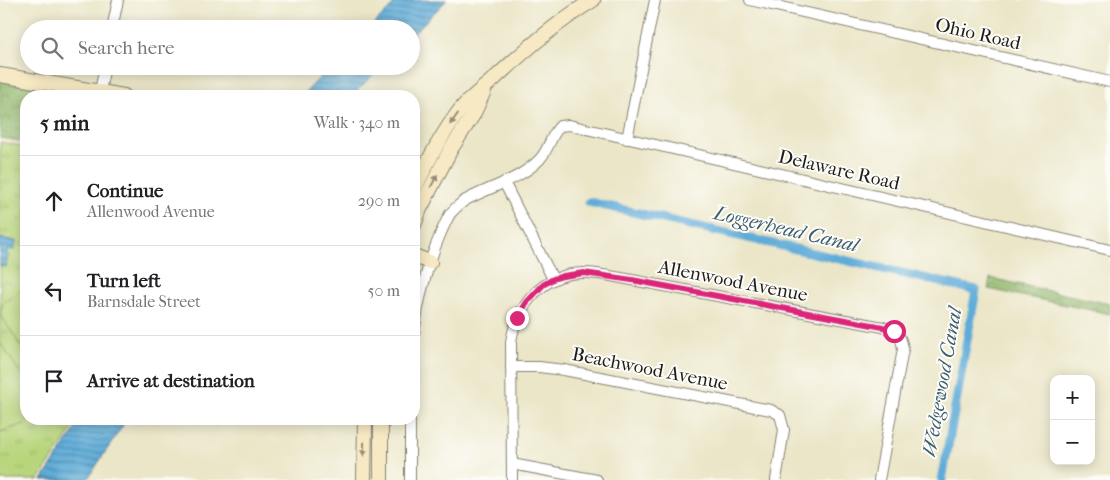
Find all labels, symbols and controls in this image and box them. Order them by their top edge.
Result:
street label: Ohio Road [933,13,1024,55]
search box [20,20,420,75]
icon: search [38,34,66,62]
text: Search here [78,37,174,59]
text: 5 min [40,111,89,135]
one-way arrow [449,112,459,126]
text: Walk · 340 m [314,113,400,132]
street label: Delaware Road [776,145,902,195]
one-way arrow [430,174,438,188]
text: Continue [87,180,163,202]
icon: ahead [40,187,68,215]
text: 290 m [358,191,400,210]
water label: Loggerhead Canal [710,201,862,257]
text: Allenwood Avenue [87,202,215,221]
street label: Allenwood Avenue [656,256,809,306]
text: Turn left [87,270,161,292]
icon: left [40,277,68,305]
text: 50 m [368,281,400,300]
text: Barnsdale Street [87,292,201,311]
water label: Wedgewood Canal [918,304,967,458]
route end [506,307,529,330]
route start [883,320,906,343]
street label: Beachwood Avenue [570,343,730,395]
icon: arrive [40,367,68,395]
text: Arrive at destination [87,370,255,392]
map controls [1050,375,1095,465]
button: + [1050,375,1095,420]
button: − [1050,420,1095,465]
one-way arrow [360,442,368,458]

